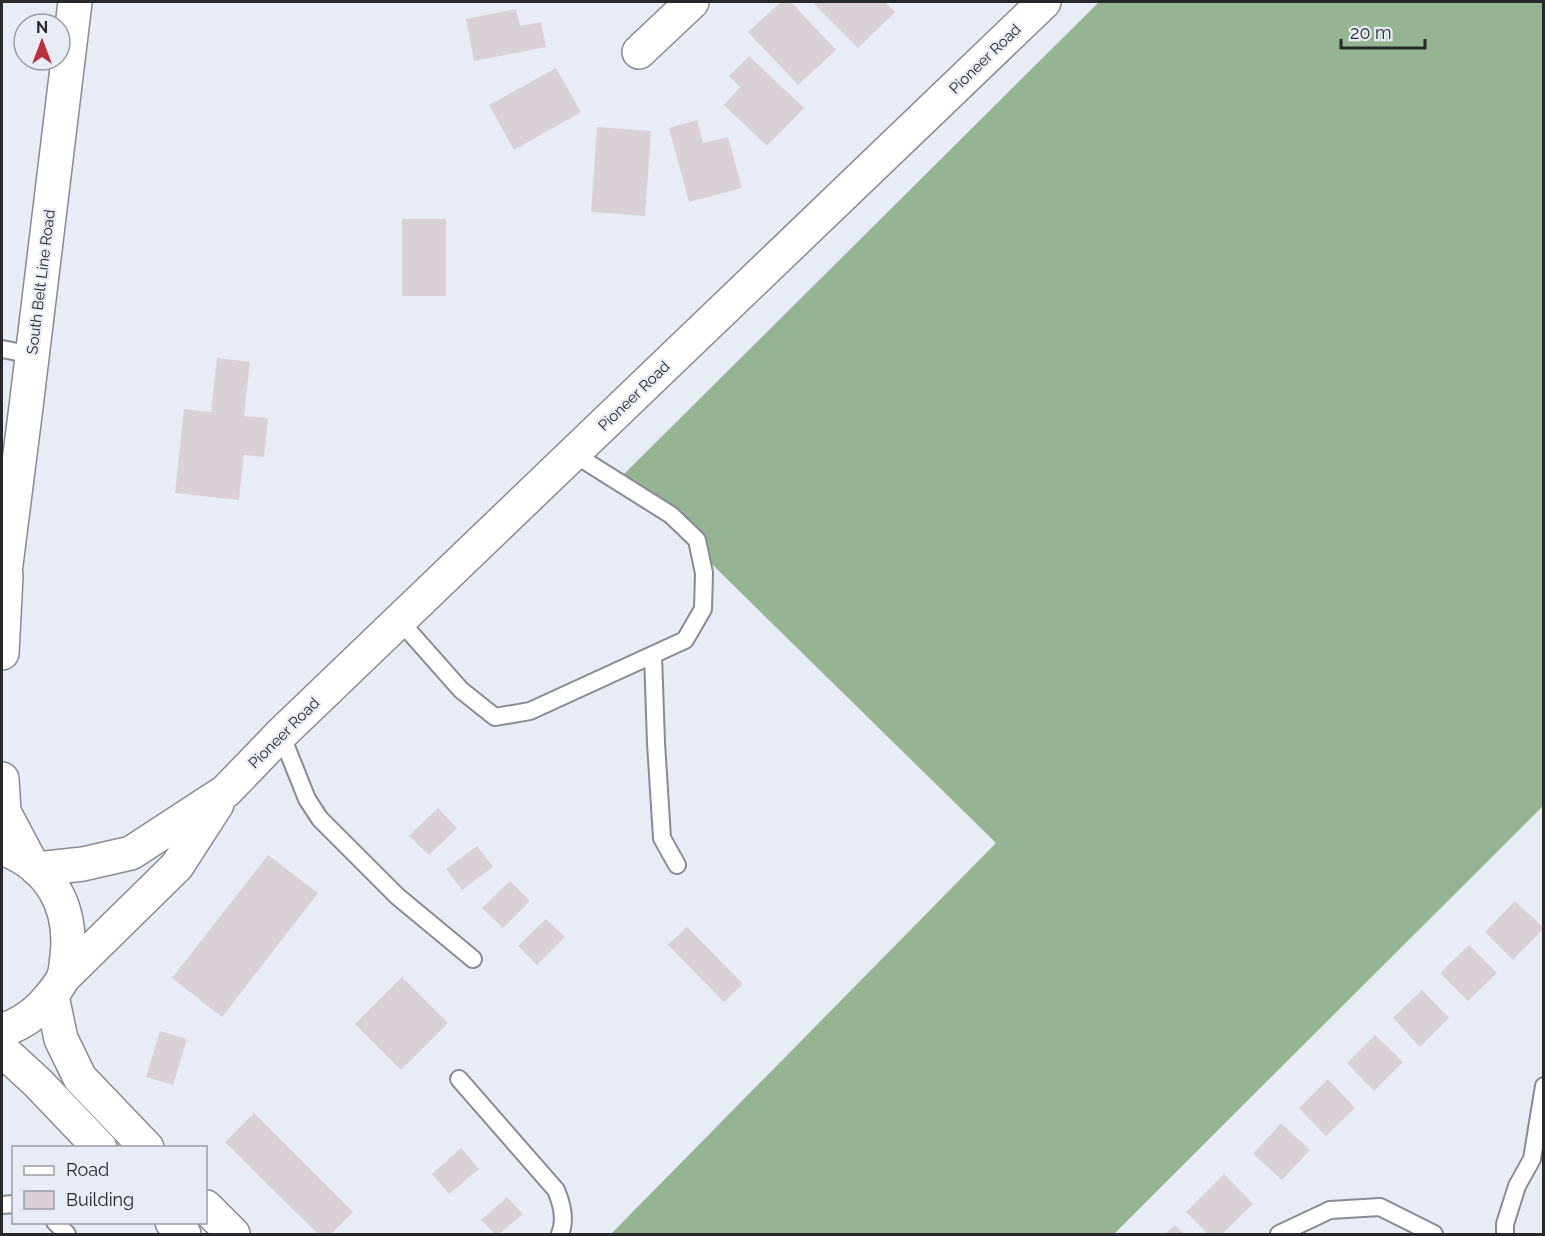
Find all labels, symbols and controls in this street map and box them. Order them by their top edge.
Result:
north arrow [12,12,72,72]
scale bar [1341,12,1425,50]
text: N [36,18,48,37]
street label: Pioneer Road [945,20,1025,98]
text: 20 m [1350,22,1392,43]
street label: South Belt Line Road [23,209,59,355]
street label: Pioneer Road [594,357,674,435]
street label: Pioneer Road [245,694,323,772]
legend [12,1146,207,1224]
text: Road [66,1159,109,1180]
text: Building [66,1189,134,1210]

